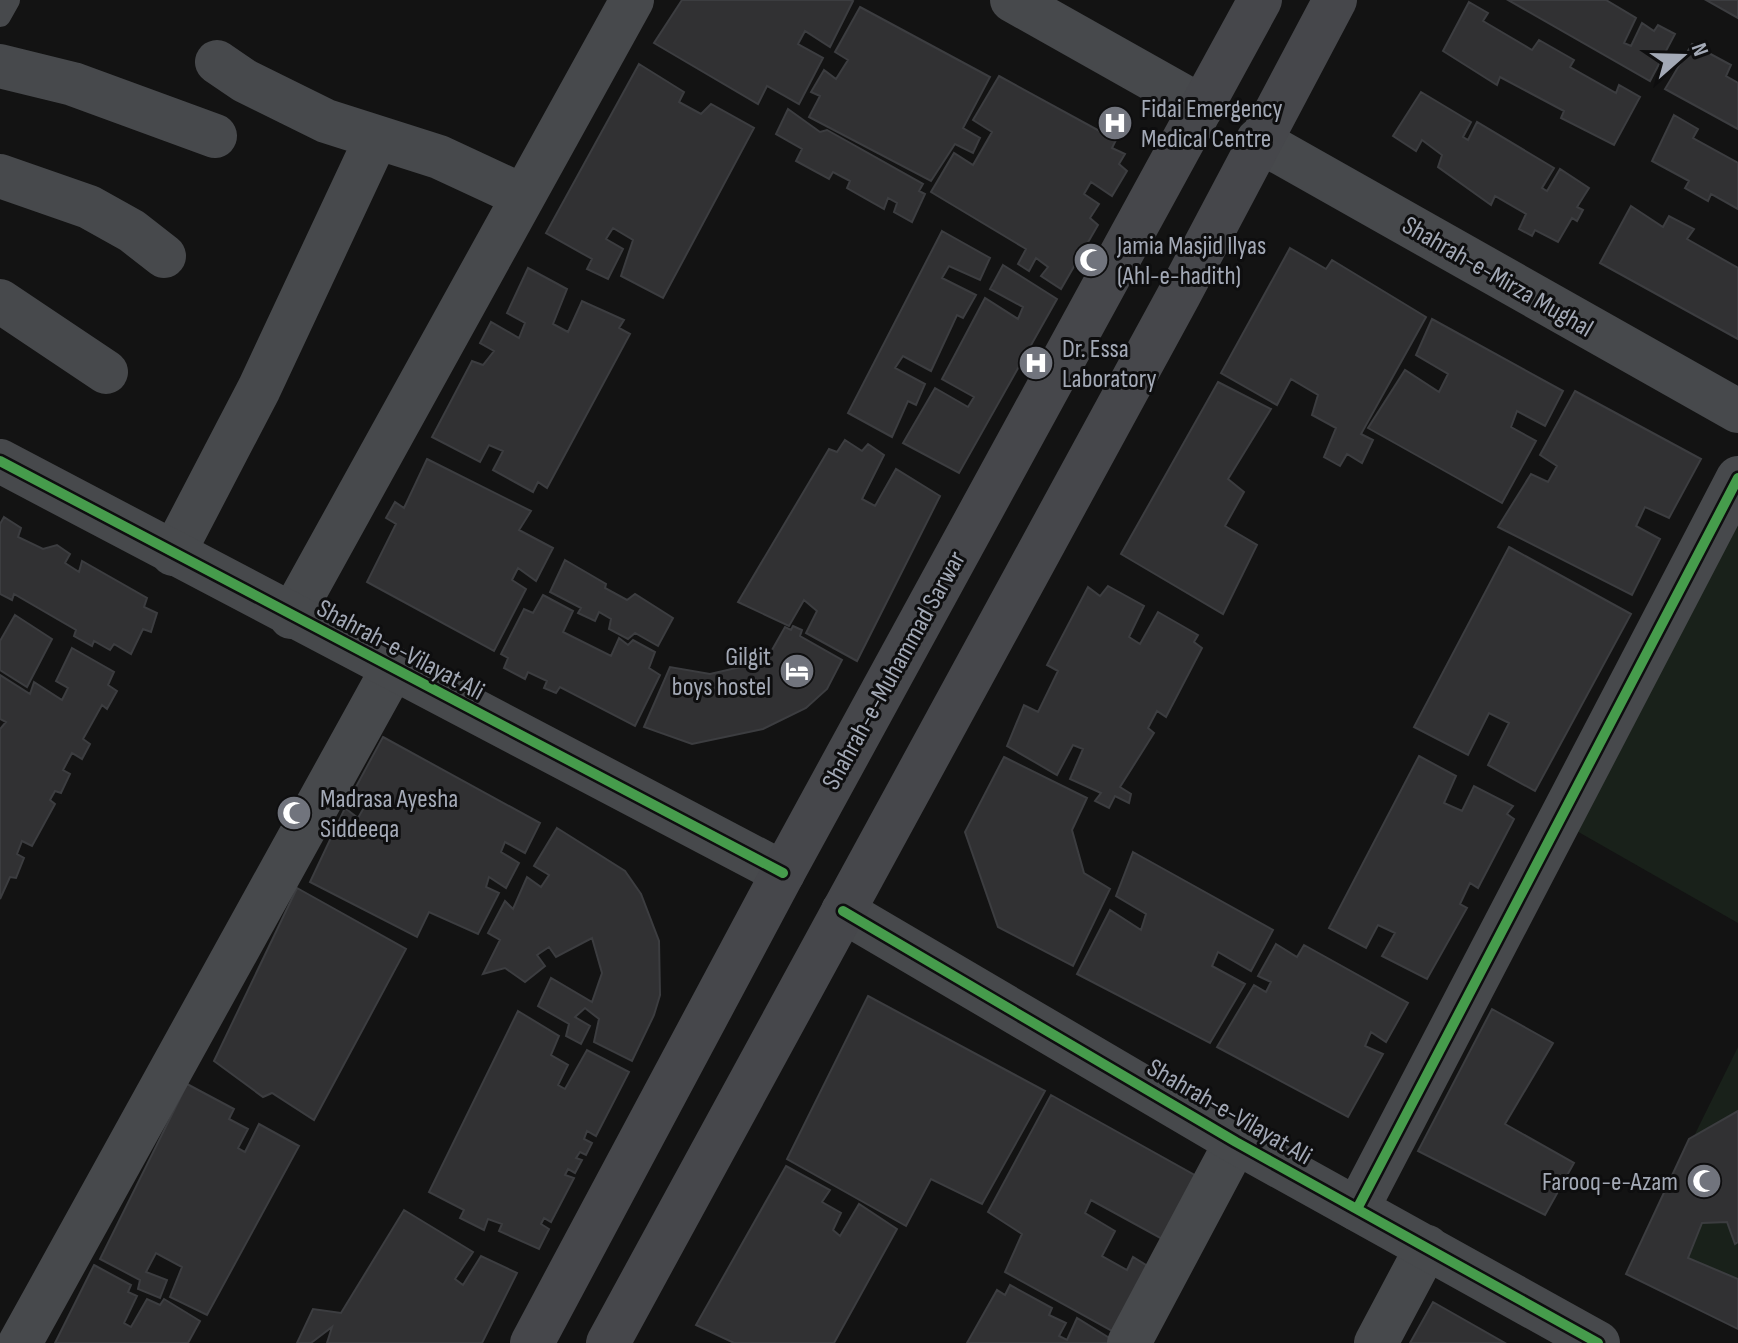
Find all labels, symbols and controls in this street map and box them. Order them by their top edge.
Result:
north arrow [1642,16,1722,96]
text: N [1685,40,1714,60]
place label: Fidai Emergency Medical Centre [1141,94,1283,155]
hospital icon: Fidai Emergency Medical Centre [1096,104,1134,142]
street label: Shahrah-e-Mirza Mughal [1396,210,1598,344]
place label: Jamia Masjid Ilyas (Ahl-e-hadith) [1116,231,1266,292]
mosque icon: Jamia Masjid Ilyas (Ahl-e-hadith) [1072,241,1110,279]
place label: Dr. Essa Laboratory [1062,334,1156,395]
hospital icon: Dr. Essa Laboratory [1017,344,1055,382]
street label: Shahrah-e-Muhammad Sarwar [816,546,973,795]
street label: Shahrah-e-Vilayat Ali [311,593,489,707]
place label: Gilgit boys hostel [672,642,771,703]
hotel icon: Gilgit boys hostel [778,652,816,690]
place label: Madrasa Ayesha Siddeeqa [320,784,458,845]
mosque icon: Madrasa Ayesha Siddeeqa [275,794,313,832]
street label: Shahrah-e-Vilayat Ali [1141,1053,1317,1172]
mosque icon: Farooq-e-Azam [1685,1162,1723,1200]
place label: Farooq-e-Azam [1542,1167,1678,1198]

